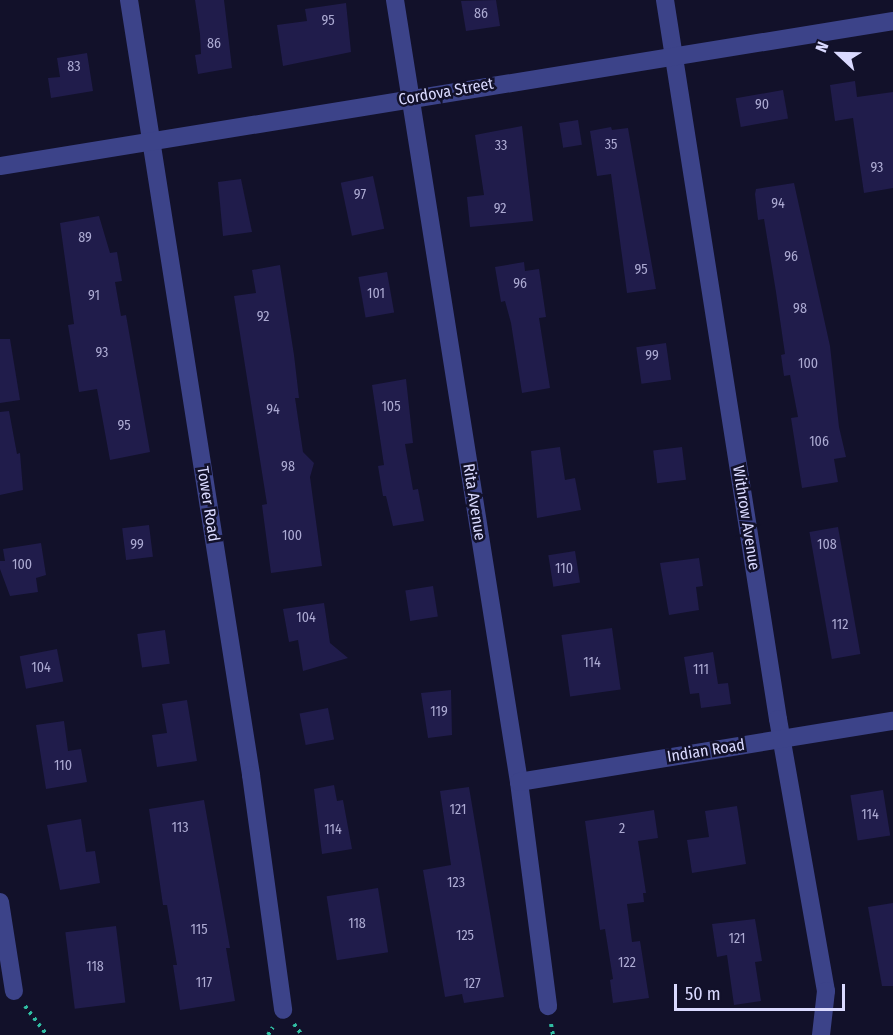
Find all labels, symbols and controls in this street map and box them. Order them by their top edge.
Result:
house number: 86 [474,6,488,22]
house number: 95 [321,13,335,29]
north arrow [809,24,869,84]
house number: 86 [207,36,221,52]
text: N [811,39,832,55]
house number: 83 [67,59,81,75]
street label: Cordova Street [397,74,495,110]
house number: 90 [755,97,769,113]
house number: 35 [605,137,617,153]
house number: 33 [495,138,507,154]
house number: 93 [871,160,883,176]
house number: 97 [354,187,366,203]
house number: 94 [771,196,785,212]
house number: 92 [494,201,506,217]
house number: 89 [78,230,92,246]
house number: 96 [784,249,798,265]
house number: 95 [634,262,648,278]
house number: 96 [513,276,527,292]
house number: 101 [367,286,385,302]
house number: 91 [88,288,100,304]
house number: 98 [793,301,807,317]
house number: 92 [257,309,269,325]
house number: 93 [96,345,108,361]
house number: 99 [645,348,659,364]
house number: 100 [798,356,818,372]
house number: 105 [381,399,401,415]
house number: 94 [266,402,280,418]
house number: 95 [117,418,131,434]
house number: 106 [809,434,829,450]
house number: 98 [281,459,295,475]
street label: Rita Avenue [458,462,490,542]
street label: Withrow Avenue [728,464,764,572]
street label: Tower Road [193,465,223,543]
house number: 100 [282,528,302,544]
house number: 99 [130,537,144,553]
house number: 108 [817,537,837,553]
house number: 100 [12,557,32,573]
house number: 110 [555,561,573,577]
house number: 104 [296,610,316,626]
house number: 112 [832,617,848,633]
house number: 114 [583,655,601,671]
house number: 104 [31,660,51,676]
house number: 111 [693,662,709,678]
house number: 119 [430,704,448,720]
street label: Indian Road [666,735,746,767]
house number: 110 [54,758,72,774]
house number: 121 [450,802,466,818]
house number: 114 [861,807,879,823]
house number: 113 [171,820,189,836]
house number: 2 [619,821,625,837]
house number: 114 [324,822,342,838]
house number: 123 [447,875,465,891]
house number: 118 [348,916,366,932]
house number: 115 [190,922,208,938]
house number: 125 [456,928,474,944]
house number: 121 [729,931,745,947]
house number: 122 [618,955,636,971]
house number: 118 [86,959,104,975]
scale bar [677,972,848,1010]
house number: 117 [196,975,212,991]
house number: 127 [463,976,481,992]
text: 50 m [685,983,721,1005]

